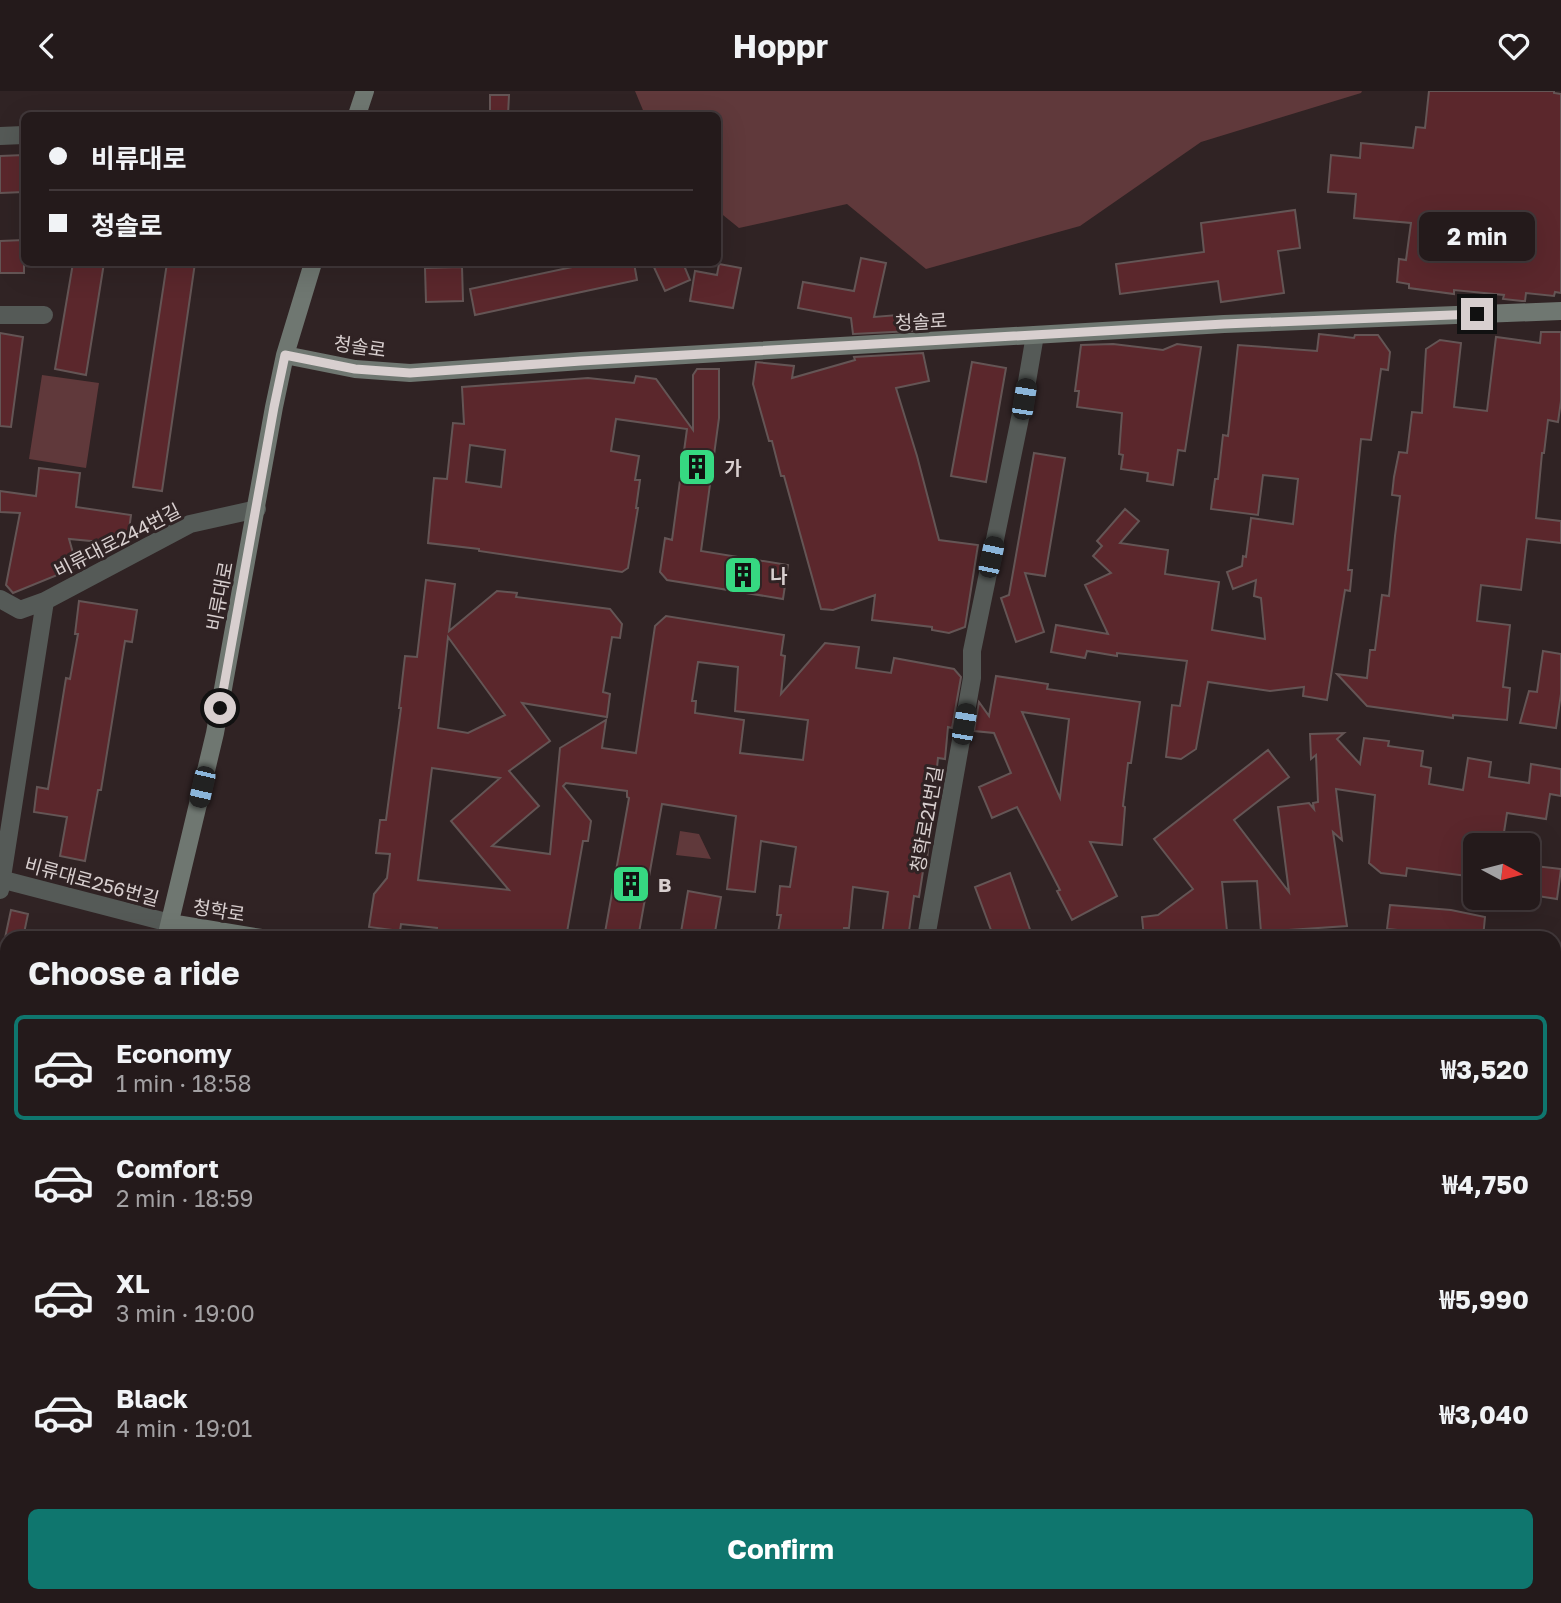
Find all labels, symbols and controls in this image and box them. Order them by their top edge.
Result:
icon: back [28,27,66,65]
text: Hoppr [733,27,828,65]
icon: heart [1495,27,1533,65]
text: 비류대로 [91,143,187,174]
text: 청솔로 [91,210,163,241]
callout: 2 min [1419,213,1535,261]
text: 2 min [1447,222,1507,250]
route end [1461,298,1493,330]
street label: 청솔로 [894,308,948,334]
street label: 청솔로 [332,331,388,361]
car [1011,377,1038,421]
building icon: 가 [676,446,718,488]
place label: 가 [724,456,742,479]
street label: 비류대로244번길 [50,498,184,582]
car [977,534,1006,580]
building icon: 나 [722,554,764,596]
street label: 비류대로 [201,559,237,633]
place label: 나 [770,564,788,587]
route start [204,692,236,724]
car [951,701,978,747]
car [188,764,217,810]
street label: 청학로21번길 [905,764,947,874]
north arrow [1463,833,1540,910]
map controls [1463,833,1540,910]
street label: 비류대로256번길 [22,852,162,910]
building icon: B [610,863,652,905]
place label: B [658,873,671,896]
street label: 청학로 [191,895,247,925]
text: Choose a ride [28,954,240,992]
icon: car [32,1036,95,1099]
text: Economy [116,1038,232,1069]
text: ₩3,520 [1441,1054,1529,1085]
text: 1 min · 18:58 [116,1069,251,1097]
icon: car [32,1151,95,1214]
text: Comfort [116,1153,219,1184]
text: ₩4,750 [1442,1169,1529,1200]
text: 2 min · 18:59 [116,1184,254,1212]
icon: car [32,1266,95,1329]
text: XL [116,1268,150,1299]
text: ₩5,990 [1440,1284,1529,1315]
text: 3 min · 19:00 [116,1299,255,1327]
icon: car [32,1381,95,1444]
text: Black [116,1383,188,1414]
text: ₩3,040 [1439,1399,1529,1430]
text: 4 min · 19:01 [116,1414,252,1442]
button: Confirm [28,1509,1533,1589]

